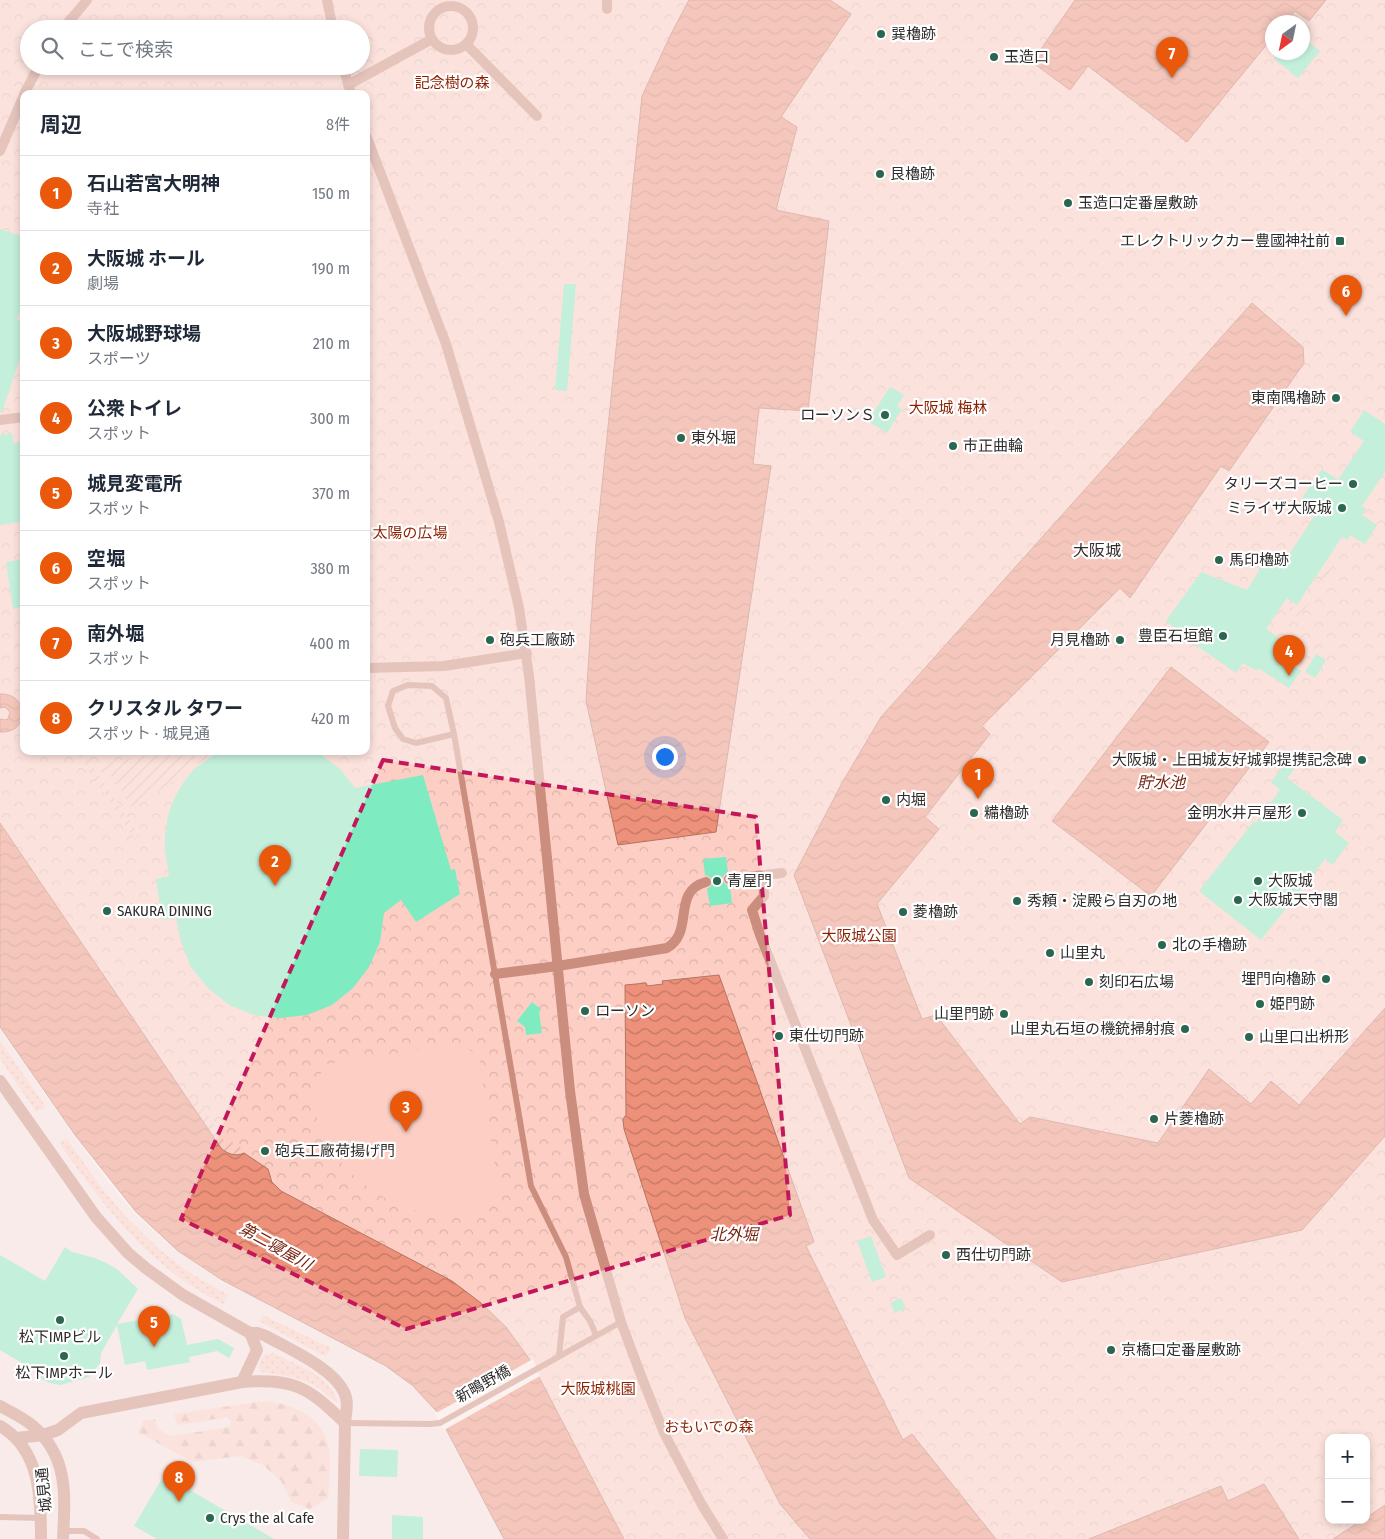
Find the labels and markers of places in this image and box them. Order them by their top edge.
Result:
place label: 巽櫓跡 [891,25,936,43]
marker: 巽櫓跡 [875,28,887,40]
pin: 7 [1156,37,1188,78]
place label: 玉造口 [1004,48,1049,66]
marker: 玉造口 [988,51,1000,63]
place label: 艮櫓跡 [890,165,935,183]
marker: 艮櫓跡 [874,168,886,180]
place label: 玉造口定番屋敷跡 [1078,194,1198,212]
marker: 玉造口定番屋敷跡 [1062,197,1074,209]
place label: エレクトリックカー豊國神社前 [1120,232,1330,250]
marker: エレクトリックカー豊國神社前 [1334,235,1346,247]
pin: 6 [1330,275,1362,316]
place label: 東南隅櫓跡 [1251,389,1326,407]
marker: 東南隅櫓跡 [1330,392,1342,404]
place label: ローソンＳ [800,406,875,424]
marker: ローソンＳ [879,409,891,421]
place label: 東外堀 [691,429,736,447]
marker: 東外堀 [675,432,687,444]
place label: 市正曲輪 [963,437,1023,455]
marker: 市正曲輪 [947,440,959,452]
place label: タリーズコーヒー [1224,475,1343,493]
marker: タリーズコーヒー [1347,478,1359,490]
place label: ミライザ大阪城 [1227,499,1332,517]
marker: ミライザ大阪城 [1336,502,1348,514]
place label: 馬印櫓跡 [1229,551,1289,569]
marker: 馬印櫓跡 [1213,554,1225,566]
place label: 豊臣石垣館 [1138,627,1213,645]
marker: 豊臣石垣館 [1217,630,1229,642]
place label: 砲兵工廠跡 [500,631,575,649]
place label: 月見櫓跡 [1050,631,1110,649]
marker: 砲兵工廠跡 [484,634,496,646]
marker: 月見櫓跡 [1114,634,1126,646]
pin: 4 [1273,635,1305,676]
place label: 大阪城・上田城友好城郭提携記念碑 [1112,751,1352,769]
marker: 大阪城・上田城友好城郭提携記念碑 [1356,754,1368,766]
pin: 1 [962,758,994,799]
place label: 内堀 [896,791,926,809]
marker: 内堀 [880,794,892,806]
place label: 糒櫓跡 [984,804,1029,822]
place label: 金明水井戸屋形 [1187,804,1292,822]
marker: 糒櫓跡 [968,807,980,819]
marker: 金明水井戸屋形 [1296,807,1308,819]
pin: 2 [259,845,291,886]
place label: 青屋門 [727,872,772,890]
place label: 大阪城 [1268,872,1313,890]
marker: 青屋門 [711,875,723,887]
marker: 大阪城 [1252,875,1264,887]
place label: 大阪城天守閣 [1248,891,1338,909]
place label: 秀頼・淀殿ら自刃の地 [1027,892,1177,910]
marker: 大阪城天守閣 [1232,894,1244,906]
marker: 秀頼・淀殿ら自刃の地 [1011,895,1023,907]
place label: SAKURA DINING [117,902,212,920]
place label: 菱櫓跡 [913,903,958,921]
marker: SAKURA DINING [101,905,113,917]
marker: 菱櫓跡 [897,906,909,918]
place label: 北の手櫓跡 [1172,936,1247,954]
marker: 北の手櫓跡 [1156,939,1168,951]
place label: 山里丸 [1060,944,1105,962]
marker: 山里丸 [1044,947,1056,959]
place label: 埋門向櫓跡 [1241,970,1316,988]
place label: 刻印石広場 [1099,973,1174,991]
marker: 埋門向櫓跡 [1320,973,1332,985]
marker: 刻印石広場 [1083,976,1095,988]
place label: 姫門跡 [1270,995,1315,1013]
marker: 姫門跡 [1254,998,1266,1010]
place label: ローソン [595,1002,655,1020]
marker: ローソン [579,1005,591,1017]
place label: 山里門跡 [934,1005,994,1023]
marker: 山里門跡 [998,1008,1010,1020]
place label: 山里丸石垣の機銃掃射痕 [1010,1020,1175,1038]
marker: 山里丸石垣の機銃掃射痕 [1179,1023,1191,1035]
place label: 東仕切門跡 [789,1027,864,1045]
place label: 山里口出枡形 [1259,1028,1349,1046]
marker: 東仕切門跡 [773,1030,785,1042]
marker: 山里口出枡形 [1243,1031,1255,1043]
pin: 3 [390,1091,422,1132]
place label: 片菱櫓跡 [1164,1110,1224,1128]
marker: 片菱櫓跡 [1148,1113,1160,1125]
place label: 砲兵工廠荷揚げ門 [275,1142,395,1160]
marker: 砲兵工廠荷揚げ門 [259,1145,271,1157]
place label: 西仕切門跡 [956,1246,1031,1264]
marker: 西仕切門跡 [940,1249,952,1261]
pin: 5 [138,1306,170,1347]
marker: 松下IMPビル [54,1314,66,1326]
place label: 松下IMPビル [19,1328,101,1346]
place label: 京橋口定番屋敷跡 [1121,1341,1241,1359]
marker: 京橋口定番屋敷跡 [1105,1344,1117,1356]
marker: 松下IMPホール [58,1350,70,1362]
place label: 松下IMPホール [15,1364,113,1382]
pin: 8 [163,1461,195,1502]
place label: Crys the al Cafe [220,1509,314,1527]
marker: Crys the al Cafe [204,1512,216,1524]

